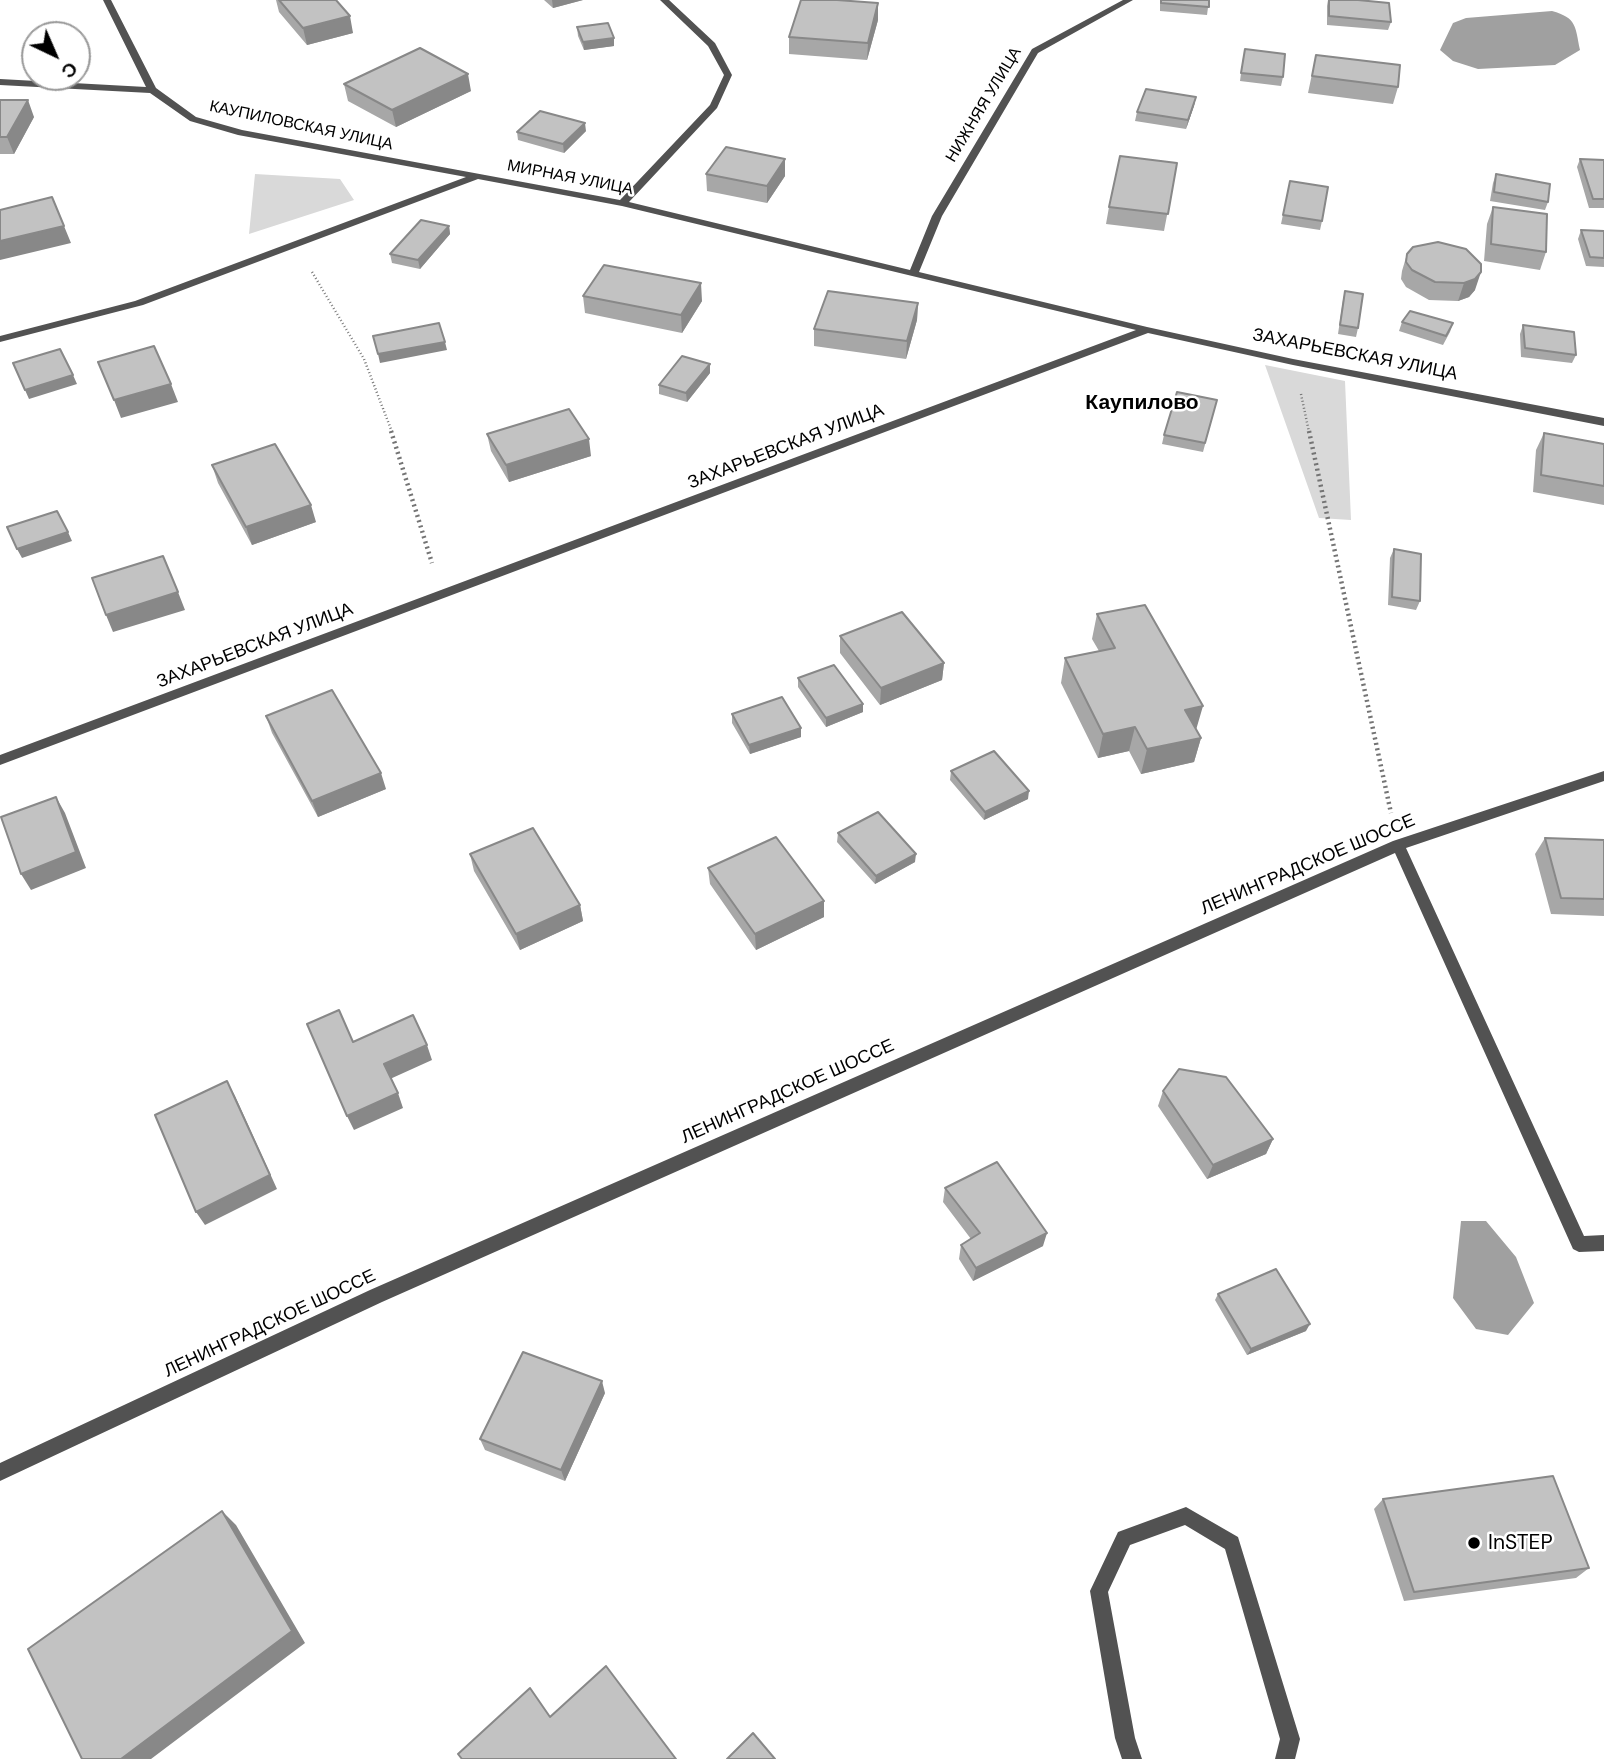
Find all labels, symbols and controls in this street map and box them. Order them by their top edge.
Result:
north arrow [21,21,91,91]
street label: НИЖНЯЯ УЛИЦА [942,44,1026,166]
text: С [56,56,83,84]
street label: КАУПИЛОВСКАЯ УЛИЦА [208,97,394,155]
street label: МИРНАЯ УЛИЦА [506,156,634,200]
street label: ЗАХАРЬЕВСКАЯ УЛИЦА [1251,325,1459,385]
district label: Каупилово [1085,390,1199,416]
street label: ЗАХАРЬЕВСКАЯ УЛИЦА [685,400,887,494]
street label: ЗАХАРЬЕВСКАЯ УЛИЦА [154,599,356,693]
street label: ЛЕНИНГРАДСКОЕ ШОССЕ [1198,810,1418,920]
street label: ЛЕНИНГРАДСКОЕ ШОССЕ [678,1035,898,1149]
street label: ЛЕНИНГРАДСКОЕ ШОССЕ [161,1265,379,1383]
place label: InSTEP [1488,1530,1553,1556]
marker: InSTEP [1466,1535,1482,1551]

